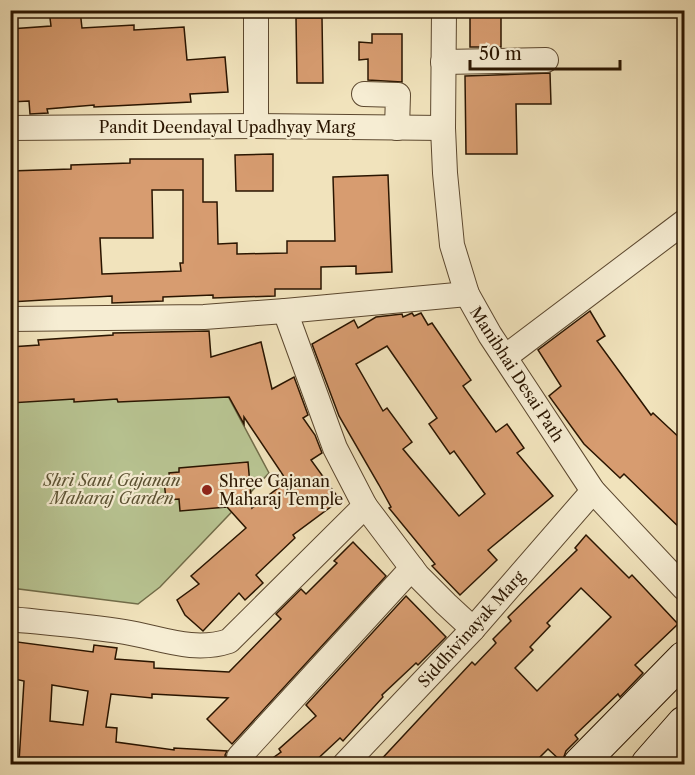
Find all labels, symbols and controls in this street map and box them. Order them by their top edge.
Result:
scale bar [470,33,620,71]
text: 50 m [479,43,522,65]
street label: Pandit Deendayal Upadhyay Marg [99,117,356,137]
street label: Manibhai Desai Path [466,302,568,446]
park label: Shri Sant Gajanan Maharaj Garden [42,470,181,508]
place label: Shree Gajanan Maharaj Temple [219,471,343,509]
marker: Shree Gajanan Maharaj Temple [200,483,214,497]
street label: Siddhivinayak Marg [413,566,529,691]

